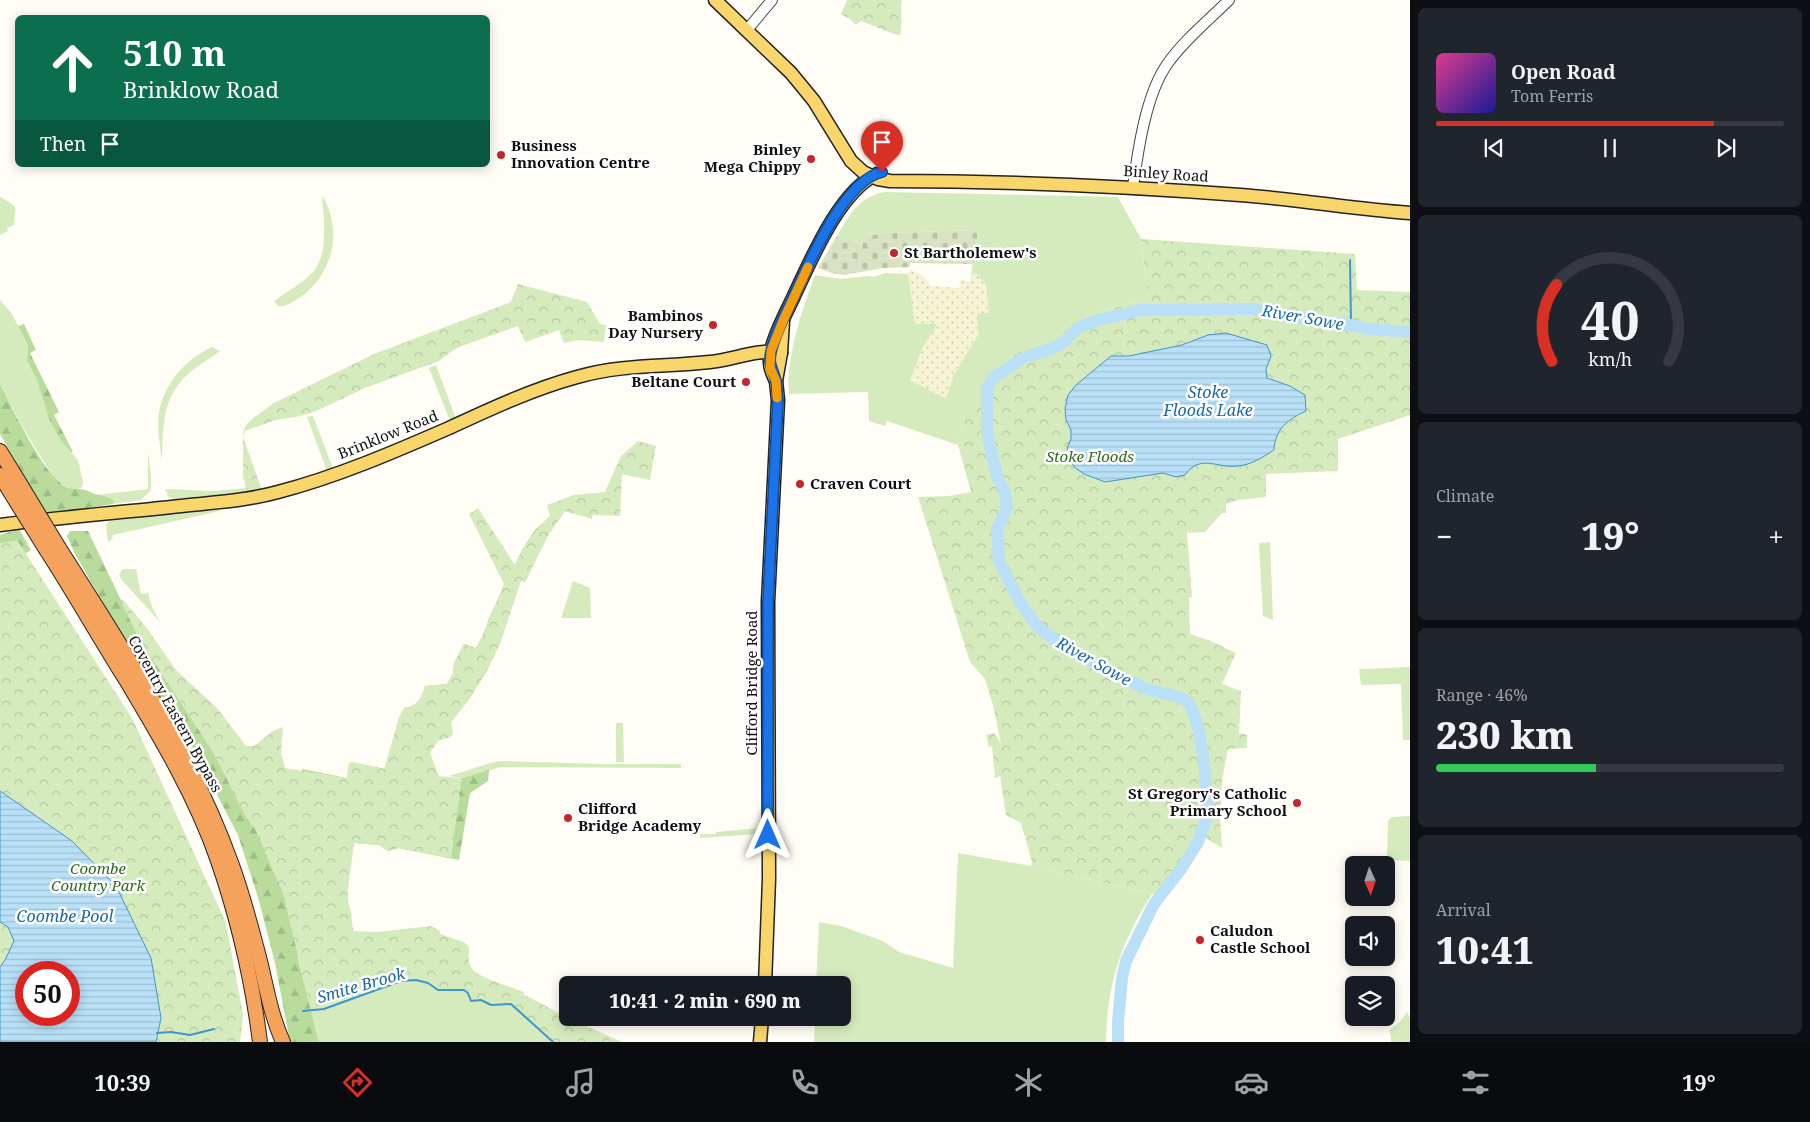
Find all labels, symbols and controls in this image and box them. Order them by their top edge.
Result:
text: 510 m [123,29,226,76]
icon: ahead [40,35,105,100]
text: Open Road [1511,59,1616,85]
text: Brinklow Road [123,74,279,104]
text: Tom Ferris [1511,85,1593,107]
pin [861,121,903,172]
icon: arrive [868,128,896,156]
icon: arrive [96,130,124,158]
text: Then [40,131,86,157]
icon: previous [1480,134,1508,162]
icon: pause [1596,134,1624,162]
icon: next [1712,134,1740,162]
place label: Business Innovation Centre [511,135,650,172]
place label: Binley Mega Chippy [704,139,801,176]
marker: Business Innovation Centre [495,149,507,161]
marker: Binley Mega Chippy [805,153,817,165]
street label: Binley Road [1123,160,1209,186]
place label: St Bartholemew's [904,242,1037,262]
marker: St Bartholemew's [888,247,900,259]
text: 40 [1581,284,1639,355]
water label: River Sowe [1259,299,1346,335]
place label: Bambinos Day Nursery [608,305,703,342]
marker: Bambinos Day Nursery [707,319,719,331]
text: km/h [1588,347,1632,371]
place label: Beltane Court [631,371,736,391]
marker: Beltane Court [740,376,752,388]
water label: Stoke Floods Lake [1162,381,1253,421]
street label: Brinklow Road [335,405,441,463]
park label: Stoke Floods [1046,446,1134,466]
place label: Craven Court [810,473,911,493]
marker: Craven Court [794,478,806,490]
text: Climate [1436,485,1494,507]
text: 19° [1581,509,1639,561]
text: − [1436,517,1452,555]
text: + [1768,517,1784,555]
street label: Clifford Bridge Road [741,610,761,756]
street label: Coventry Eastern Bypass [124,631,228,796]
water label: River Sowe [1052,631,1136,691]
text: Range · 46% [1436,684,1528,706]
text: 230 km [1436,708,1574,760]
place label: St Gregory's Catholic Primary School [1128,783,1288,820]
marker: St Gregory's Catholic Primary School [1291,797,1303,809]
place label: Clifford Bridge Academy [578,798,702,835]
position arrow [741,808,793,860]
marker: Clifford Bridge Academy [562,812,574,824]
north arrow [1345,856,1395,906]
map controls [1345,856,1395,1026]
park label: Coombe Country Park [51,858,145,895]
text: Arrival [1436,899,1491,921]
water label: Coombe Pool [17,905,114,927]
button: sound [1345,916,1395,966]
place label: Caludon Castle School [1210,920,1311,957]
text: 10:41 [1436,923,1534,975]
marker: Caludon Castle School [1194,934,1206,946]
speed limit sign: 50 [15,961,80,1026]
water label: Smite Brook [314,962,409,1008]
button: layers [1345,976,1395,1026]
text: 10:41 · 2 min · 690 m [609,988,801,1014]
icon: directions [340,1065,375,1100]
icon: music [563,1065,598,1100]
icon: phone [787,1065,822,1100]
icon: climate [1011,1065,1046,1100]
icon: car [1234,1065,1269,1100]
icon: filters [1458,1065,1493,1100]
text: 10:39 [94,1067,151,1097]
text: 19° [1682,1067,1716,1097]

